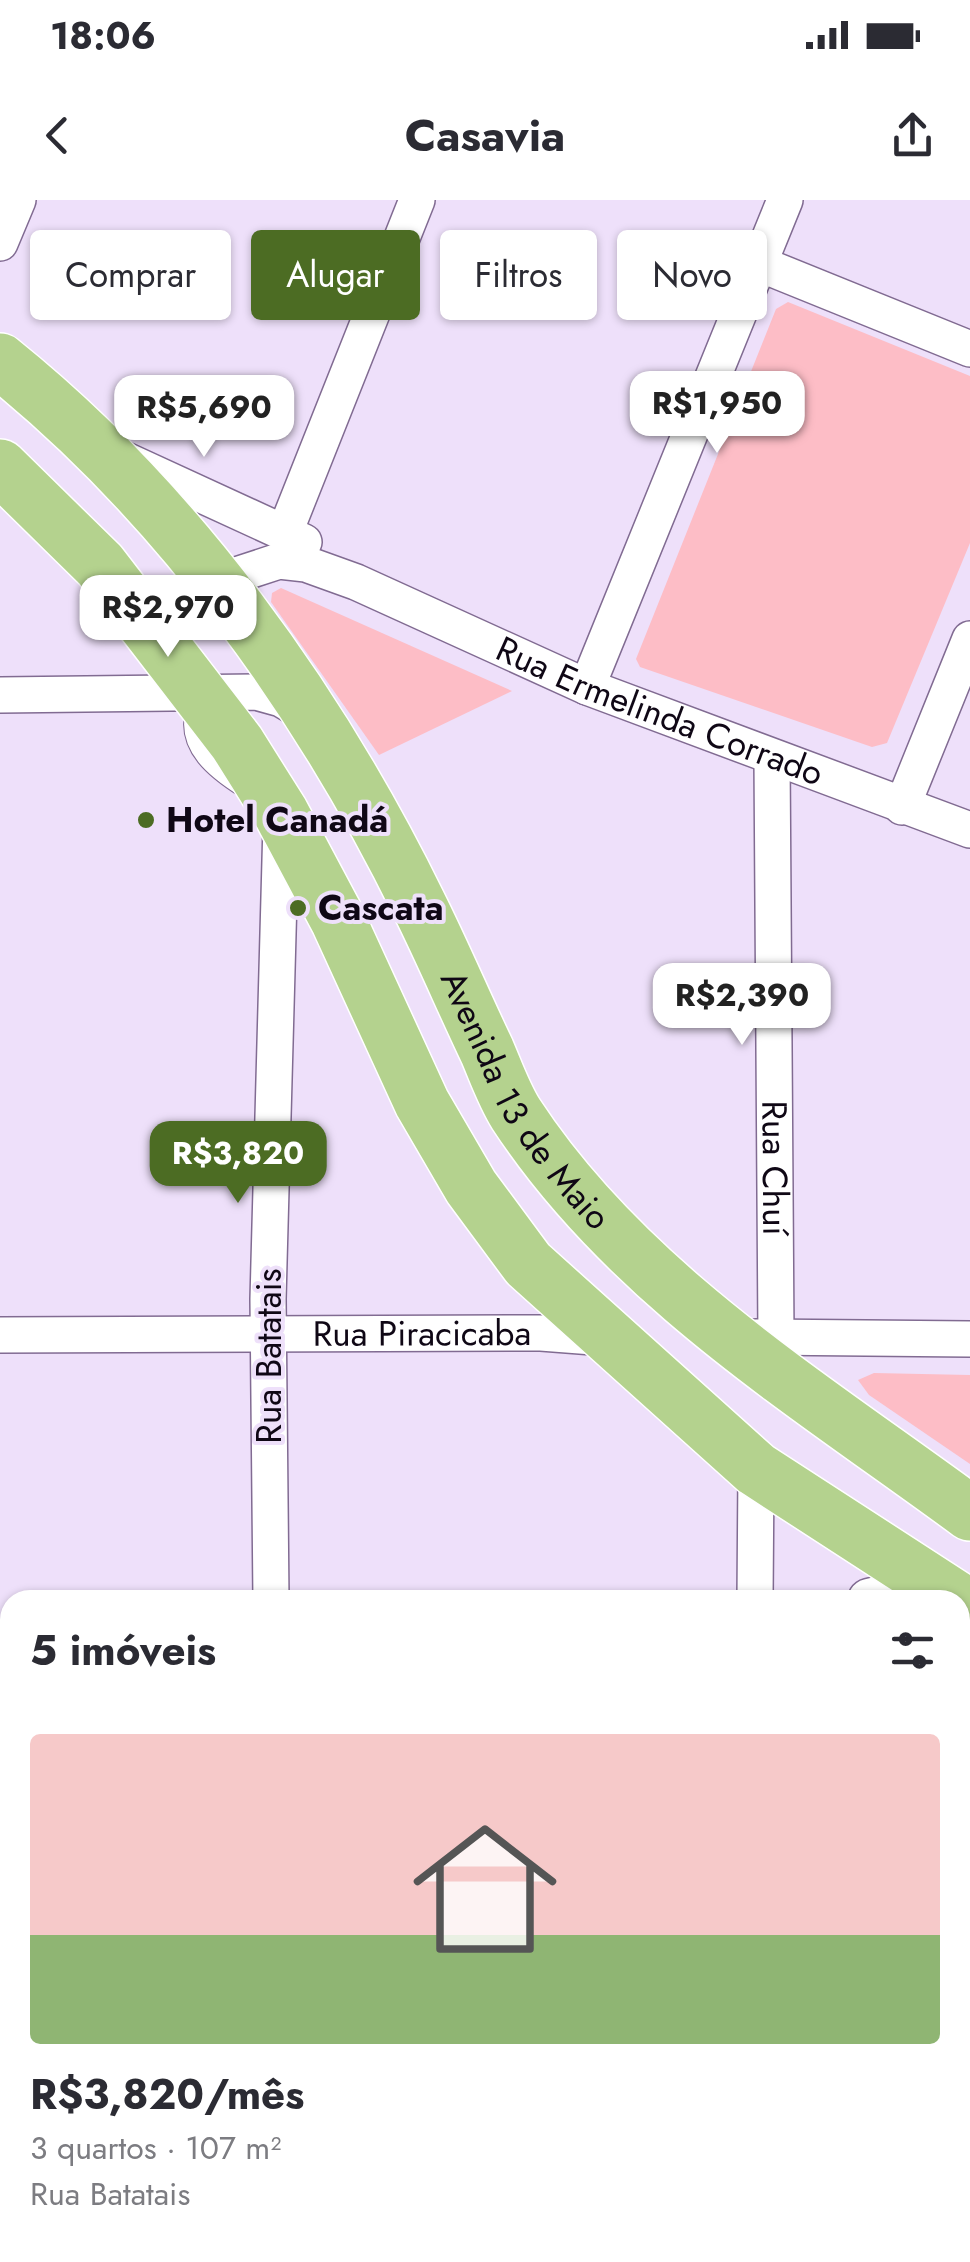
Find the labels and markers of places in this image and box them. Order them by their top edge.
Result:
pin: R$1,950 [625,371,809,456]
pin: R$5,690 [112,375,296,460]
pin: R$2,970 [76,575,260,660]
place label: Hotel Canadá [166,795,388,845]
marker: Hotel Canadá [135,809,157,831]
place label: Cascata [318,883,444,933]
marker: Cascata [287,897,309,919]
pin: R$2,390 [650,963,834,1048]
pin: R$3,820 [146,1121,330,1206]

